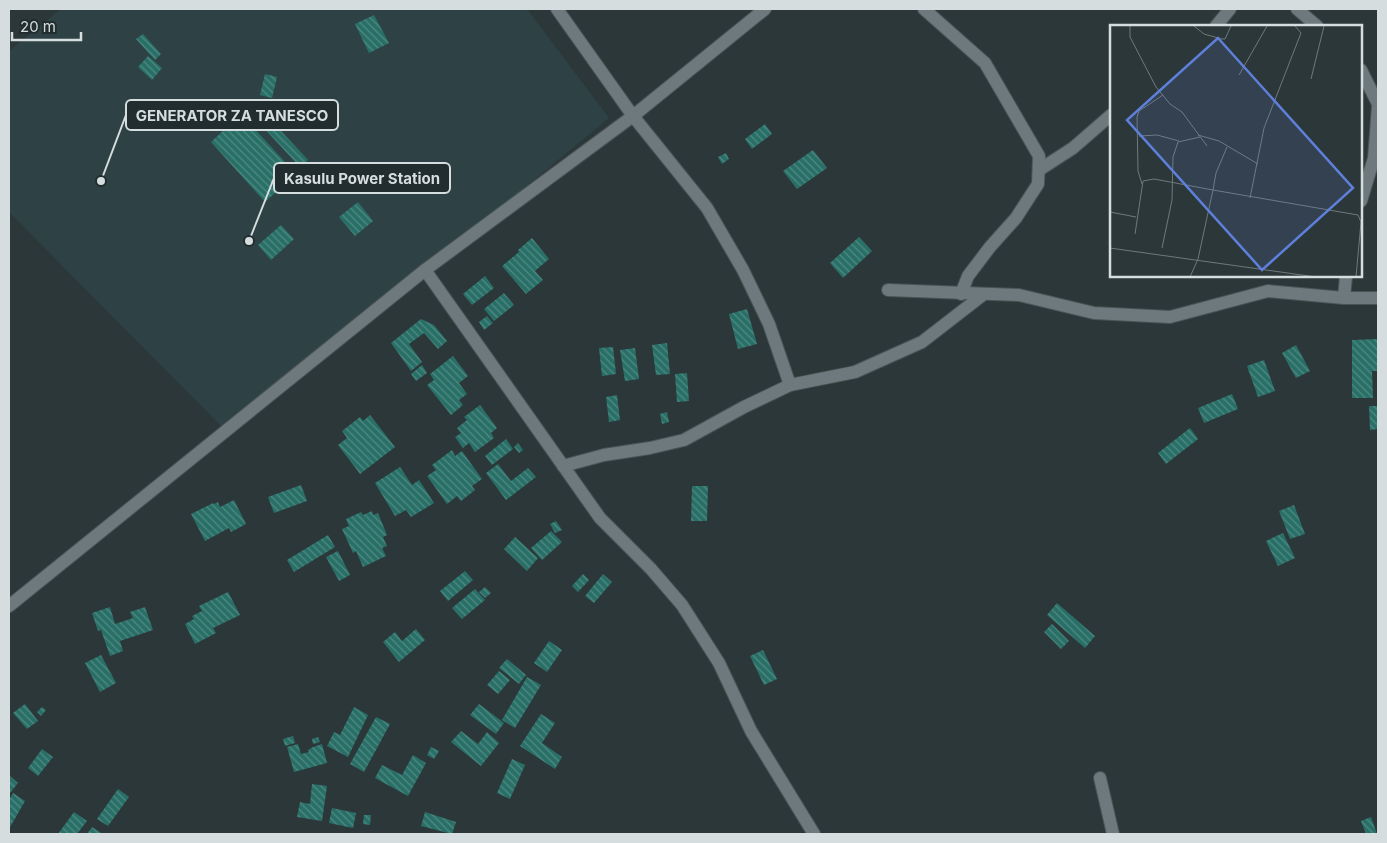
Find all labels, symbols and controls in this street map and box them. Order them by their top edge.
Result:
scale bar [12,10,81,42]
text: 20 m [20,17,56,36]
inset map [1110,25,1362,278]
callout: GENERATOR ZA TANESCO [126,100,338,130]
text: GENERATOR ZA TANESCO [136,106,328,125]
callout: Kasulu Power Station [274,163,450,193]
text: Kasulu Power Station [284,169,440,188]

